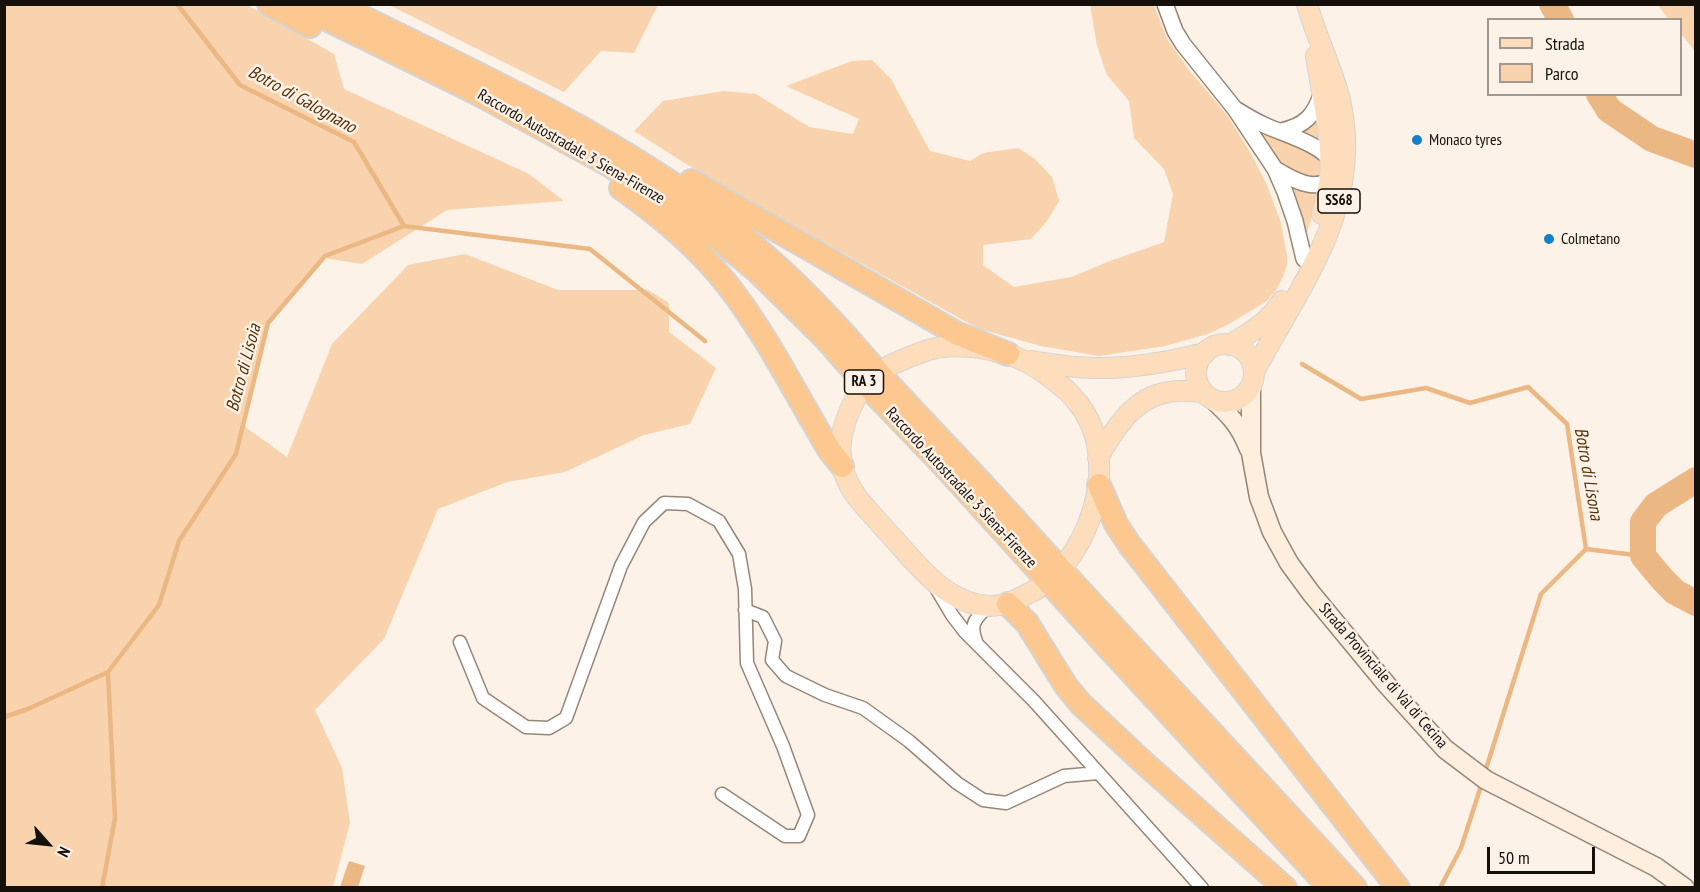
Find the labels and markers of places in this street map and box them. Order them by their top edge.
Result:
place label: Monaco tyres [1429,130,1502,150]
marker: Monaco tyres [1410,133,1424,147]
place label: Colmetano [1561,229,1620,249]
marker: Colmetano [1542,232,1556,246]

